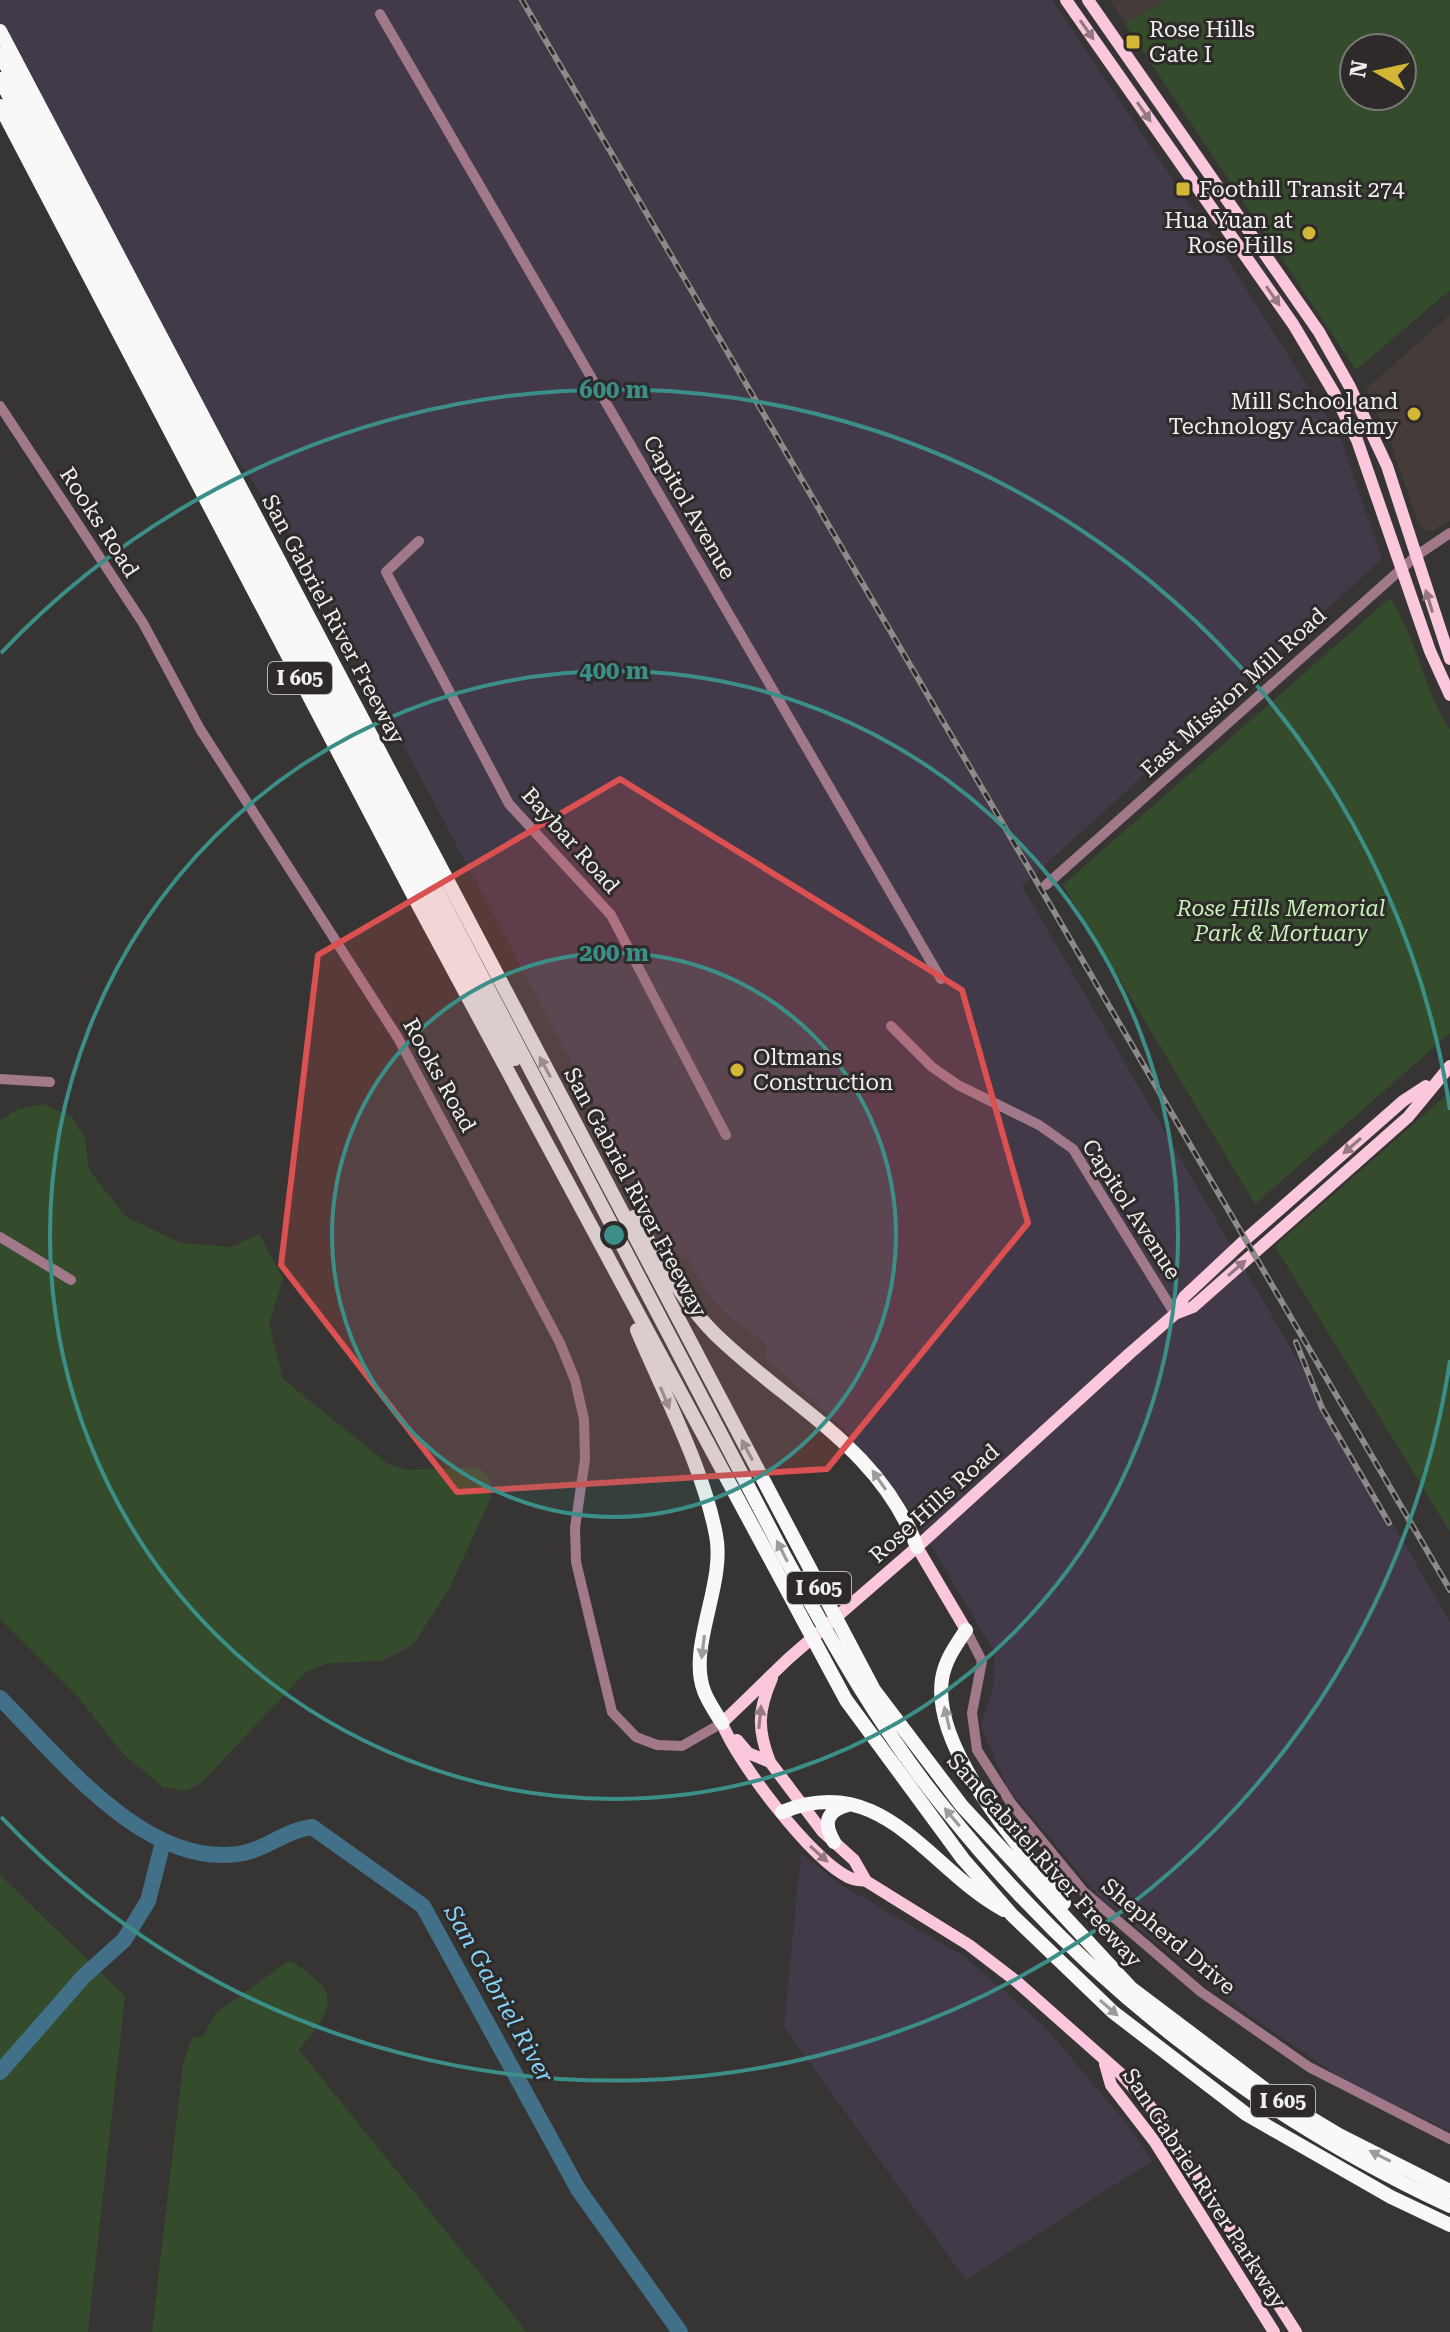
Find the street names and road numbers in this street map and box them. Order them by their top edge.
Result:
street label: Capitol Avenue [638,431,741,584]
street label: Rooks Road [55,463,144,582]
street label: San Gabriel River Freeway [257,490,410,748]
street label: East Mission Mill Road [1136,603,1331,782]
road number: I 605 [268,662,332,694]
street label: Baybar Road [517,782,625,898]
street label: Rooks Road [398,1014,481,1136]
street label: San Gabriel River Freeway [559,1063,712,1321]
street label: Capitol Avenue [1077,1135,1186,1284]
street label: Rose Hills Road [864,1439,1004,1568]
road number: I 605 [787,1572,851,1604]
street label: San Gabriel River Freeway [942,1748,1147,1972]
street label: Shepherd Drive [1097,1873,1241,2000]
street label: San Gabriel River Parkway [1118,2064,1292,2313]
road number: I 605 [1251,2085,1315,2117]

